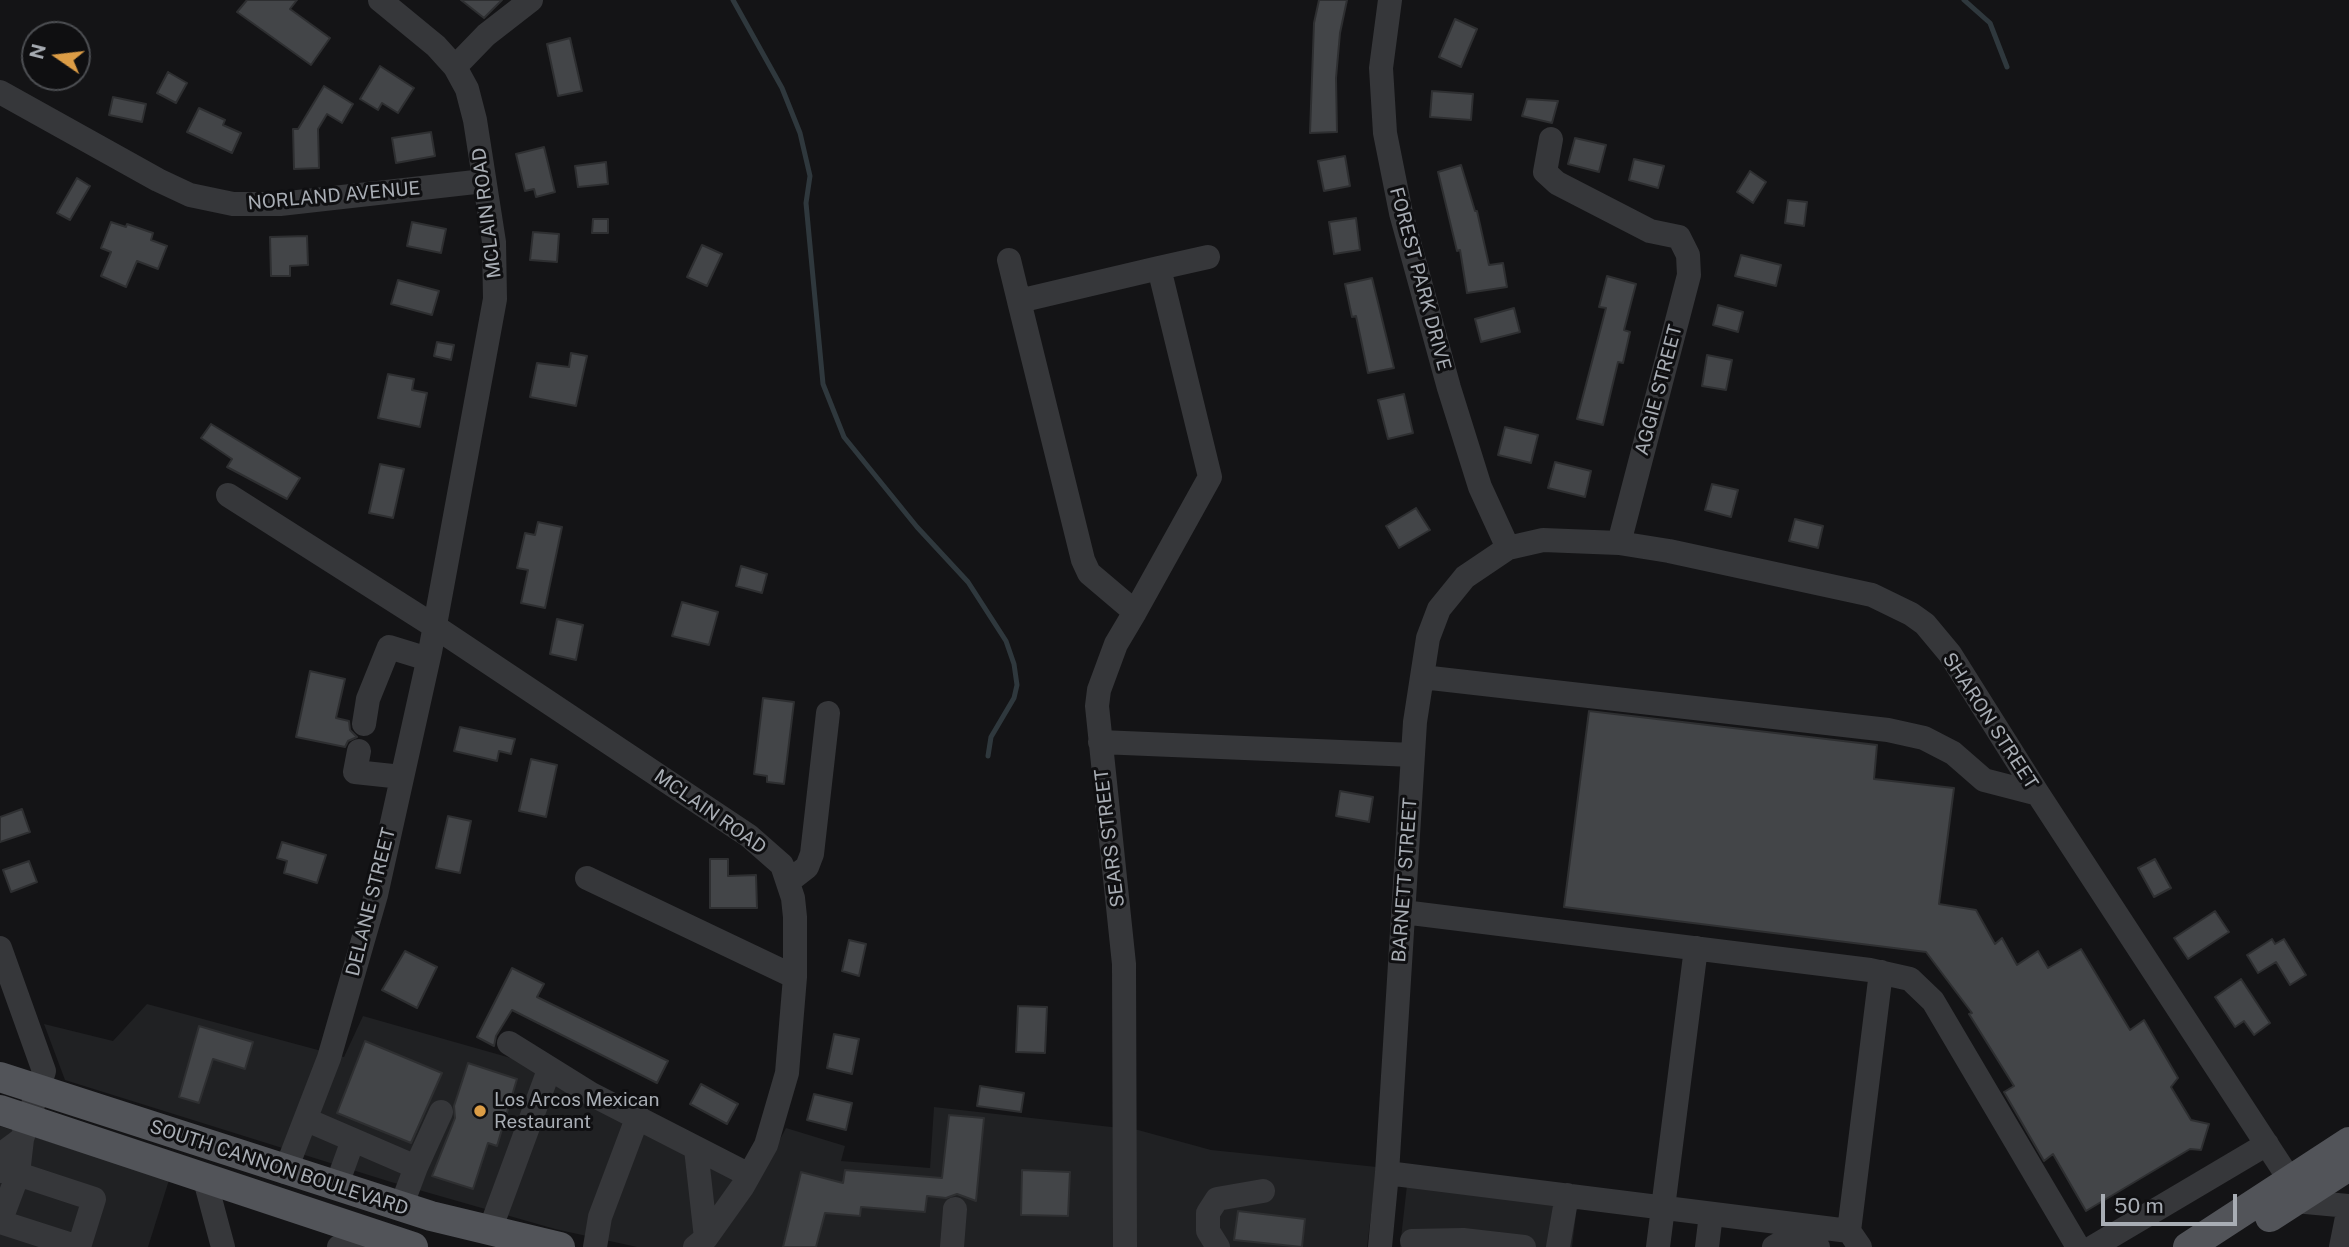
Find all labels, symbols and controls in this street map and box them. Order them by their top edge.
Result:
north arrow [21,21,91,91]
text: N [25,42,50,61]
street label: MCLAIN ROAD [468,146,506,280]
street label: NORLAND AVENUE [247,177,421,215]
street label: FOREST PARK DRIVE [1385,185,1455,373]
street label: AGGIE STREET [1631,322,1687,458]
street label: SHARON STREET [1937,648,2043,794]
street label: MCLAIN ROAD [650,765,770,859]
street label: SEARS STREET [1090,767,1130,909]
street label: BARNETT STREET [1388,797,1422,963]
street label: DELANE STREET [342,825,400,979]
place label: Los Arcos Mexican Restaurant [494,1089,659,1133]
marker: Los Arcos Mexican Restaurant [472,1103,488,1119]
street label: SOUTH CANNON BOULEVARD [147,1115,411,1221]
scale bar [2104,1180,2240,1224]
text: 50 m [2114,1193,2164,1218]

